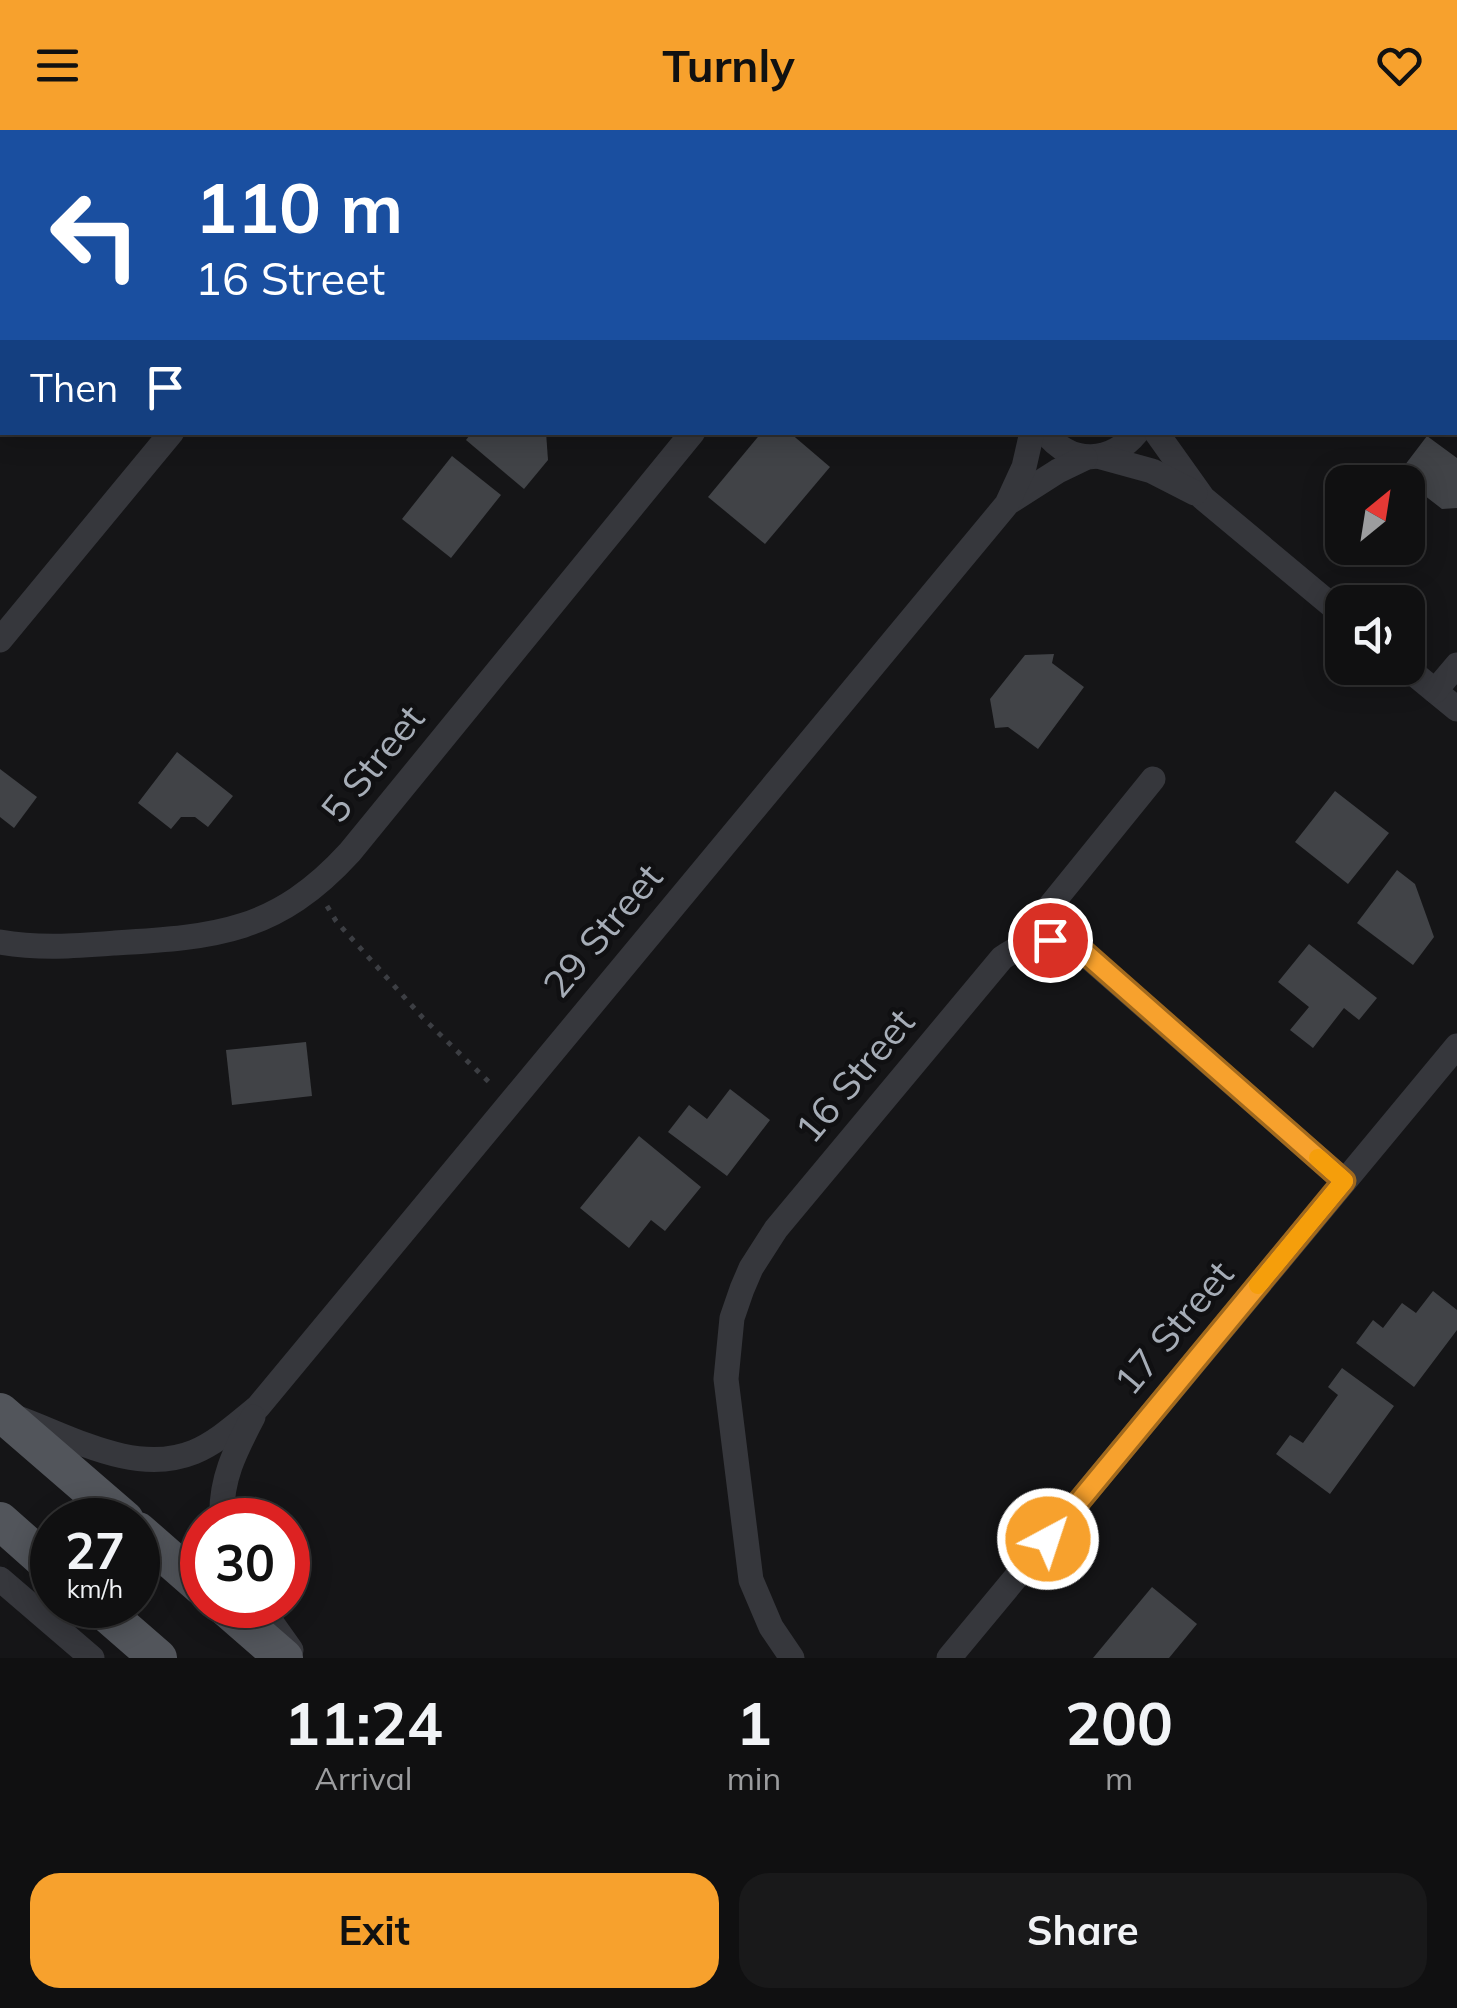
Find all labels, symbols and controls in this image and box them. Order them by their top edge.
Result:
text: Turnly [662,37,795,93]
icon: menu [30,38,85,93]
icon: heart [1372,38,1427,93]
text: 110 m [195,163,403,251]
icon: left [30,170,160,300]
text: 16 Street [195,250,385,306]
icon: arrive [138,360,193,415]
text: Then [30,364,118,412]
north arrow [1325,465,1425,565]
map controls [1325,465,1425,685]
button: sound [1325,585,1425,685]
street label: 5 Street [310,695,434,832]
street label: 29 Street [532,853,672,1007]
pin [1008,898,1093,983]
icon: arrive [1023,913,1078,968]
street label: 16 Street [784,998,924,1152]
street label: 17 Street [1103,1250,1243,1404]
position arrow [996,1487,1100,1591]
speed limit sign: 30 [180,1498,310,1628]
text: 27 [65,1519,125,1582]
text: km/h [67,1573,123,1604]
text: 11:24 [284,1685,443,1760]
text: 1 [736,1685,772,1760]
text: 200 [1065,1685,1173,1760]
text: Arrival [314,1758,412,1798]
text: min [727,1758,781,1798]
text: m [1105,1758,1133,1798]
button: Exit [30,1873,719,1988]
button: Share [739,1873,1427,1988]

